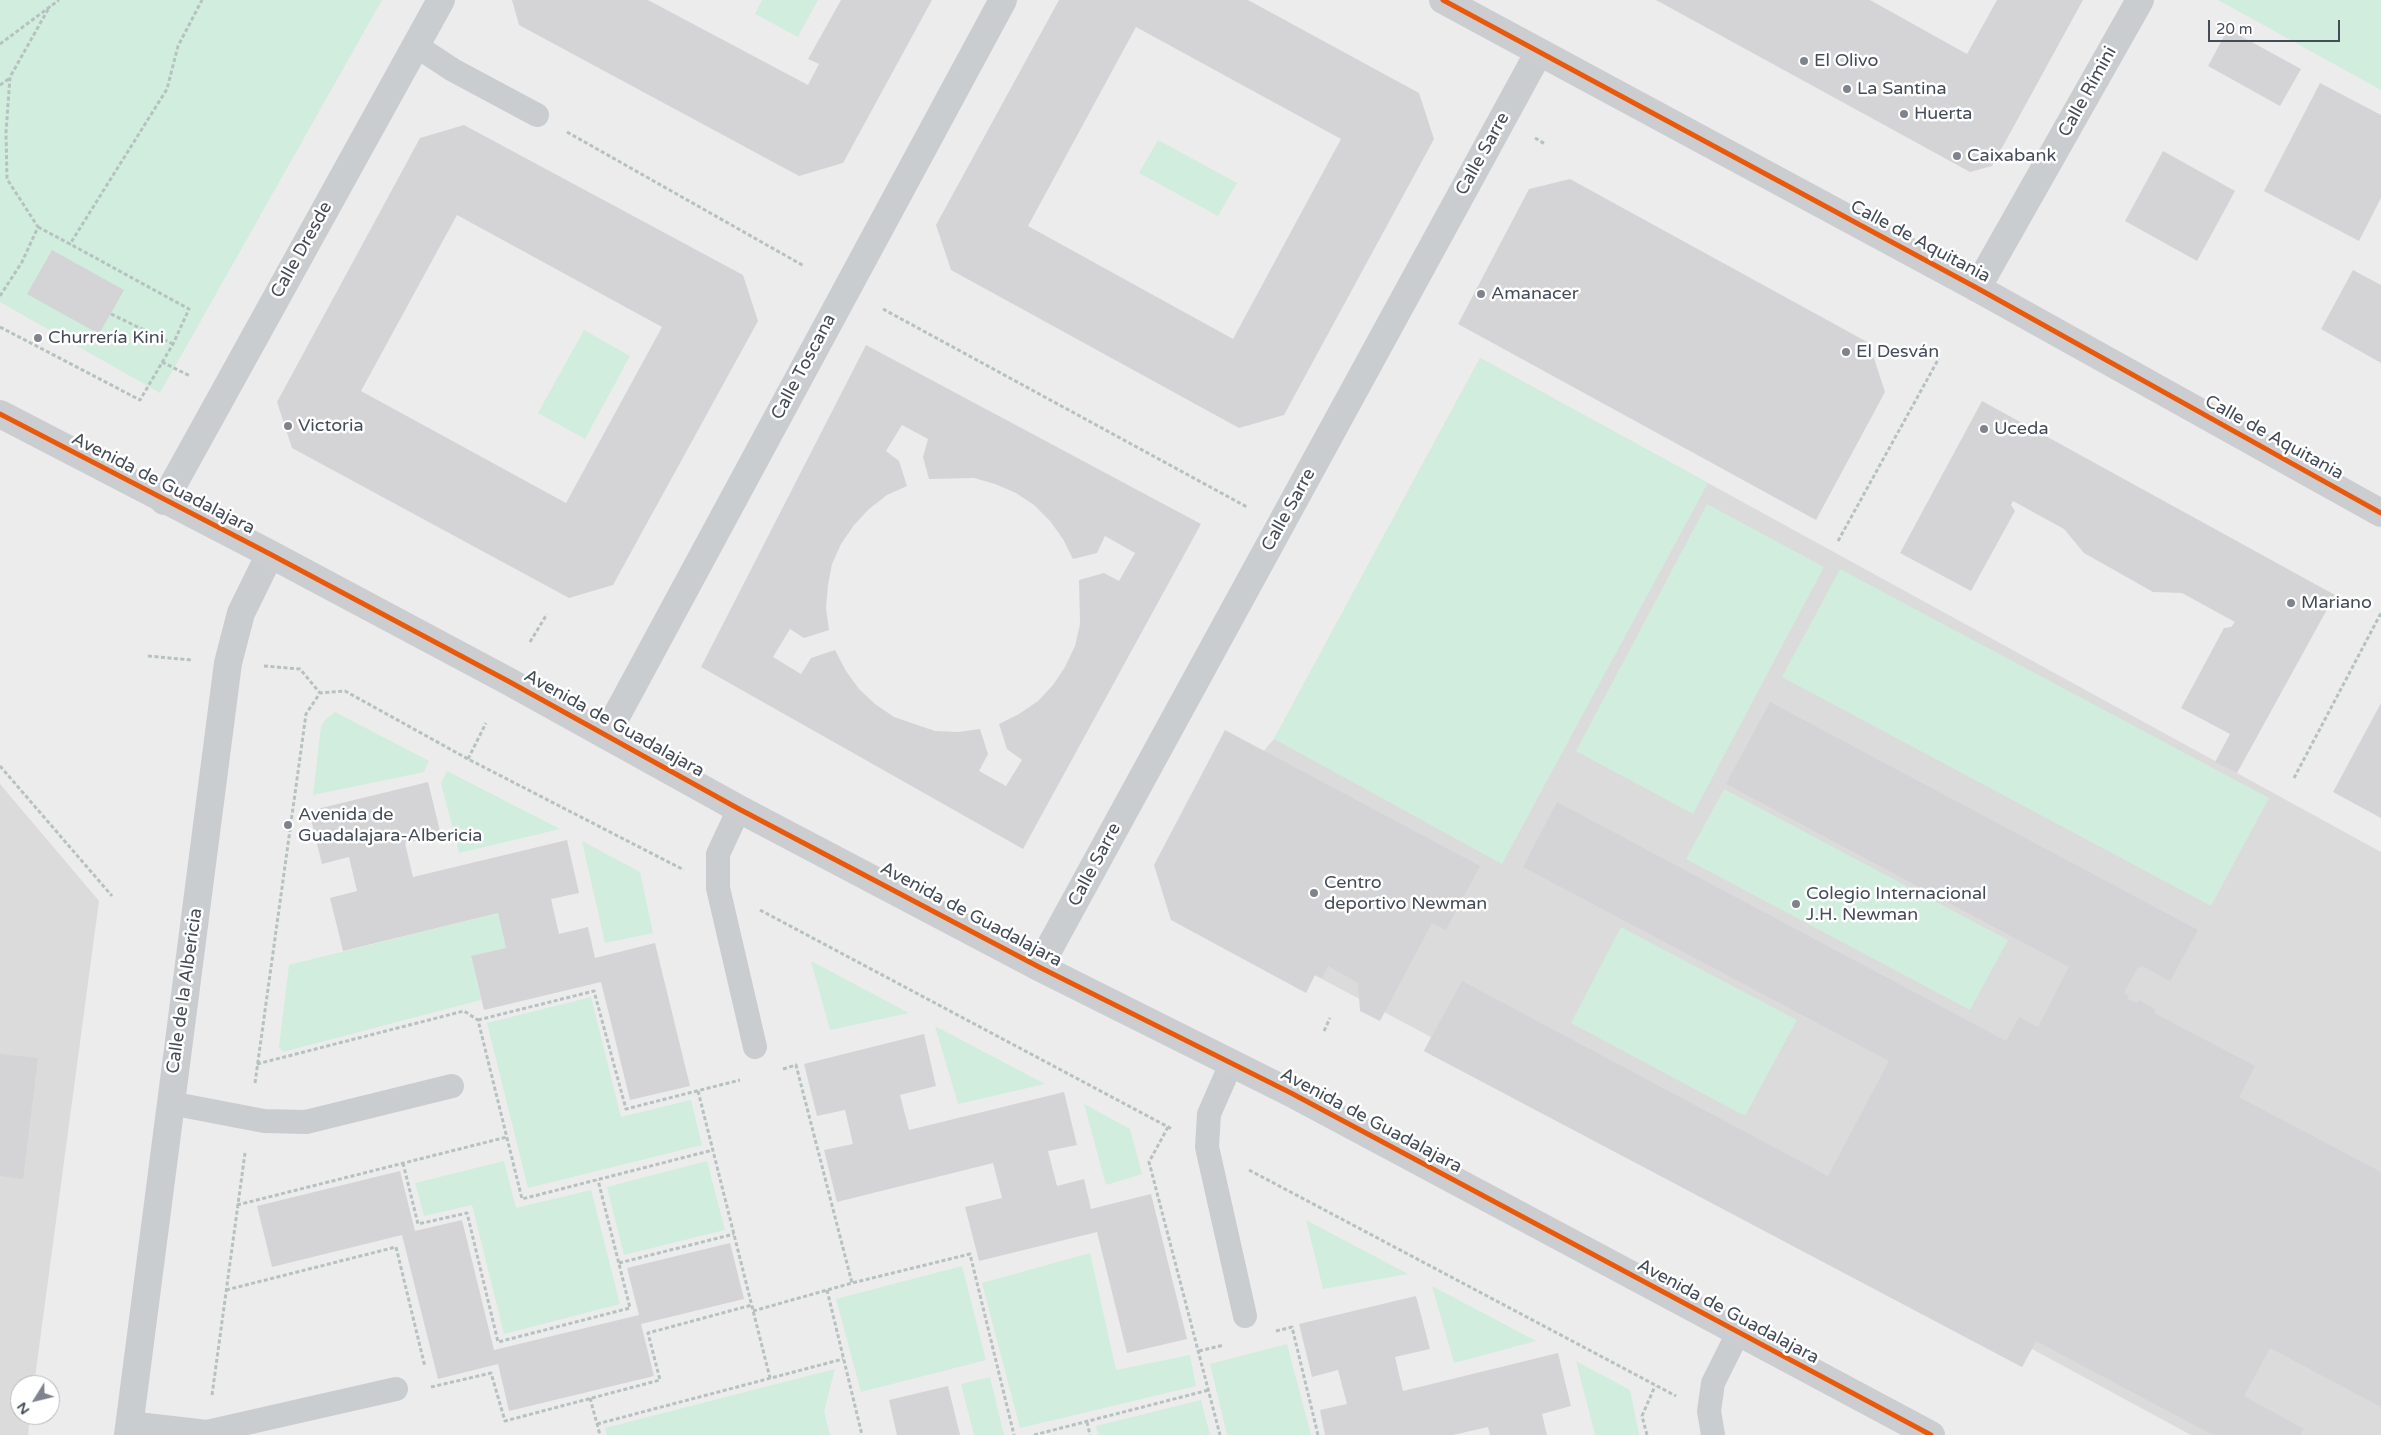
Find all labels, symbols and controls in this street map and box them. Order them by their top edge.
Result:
scale bar [2211,10,2344,42]
text: 20 m [2216,20,2253,38]
street label: Calle Rímini [2054,43,2122,141]
place label: El Olivo [1814,50,1878,72]
marker: El Olivo [1798,55,1810,67]
place label: La Santina [1857,78,1947,100]
marker: La Santina [1841,83,1853,95]
place label: Huerta [1914,103,1972,125]
marker: Huerta [1898,108,1910,120]
street label: Calle Sarre [1451,109,1515,199]
place label: Caixabank [1967,145,2056,167]
marker: Caixabank [1951,150,1963,162]
street label: Calle de Aquitania [1846,196,1994,288]
street label: Calle Dresde [267,198,337,302]
place label: Amanacer [1491,283,1579,305]
marker: Amanacer [1475,288,1487,300]
street label: Calle Toscana [767,310,841,424]
place label: Churrería Kini [48,327,164,349]
marker: Churrería Kini [32,332,44,344]
place label: El Desván [1856,341,1939,363]
marker: El Desván [1840,346,1852,358]
street label: Calle de Aquitania [2201,391,2347,485]
place label: Victoria [298,415,364,437]
place label: Uceda [1994,418,2049,440]
marker: Victoria [282,420,294,432]
marker: Uceda [1978,423,1990,435]
street label: Avenida de Guadalajara [68,428,258,540]
street label: Calle Sarre [1257,465,1321,555]
place label: Mariano [2301,592,2372,614]
marker: Mariano [2285,597,2297,609]
street label: Avenida de Guadalajara [520,665,708,783]
place label: Avenida de Guadalajara-Albericia [298,804,482,846]
marker: Avenida de Guadalajara-Albericia [282,819,294,831]
street label: Calle Sarre [1064,820,1126,910]
street label: Avenida de Guadalajara [876,858,1066,972]
place label: Centro deportivo Newman [1324,872,1487,914]
place label: Colegio Internacional J.H. Newman [1806,883,1986,926]
marker: Centro deportivo Newman [1308,887,1320,899]
marker: Colegio Internacional J.H. Newman [1790,898,1802,910]
street label: Calle de la Albericia [163,907,207,1075]
street label: Avenida de Guadalajara [1276,1064,1466,1178]
street label: Avenida de Guadalajara [1633,1255,1823,1369]
north arrow [10,1375,60,1425]
text: N [13,1399,33,1418]

